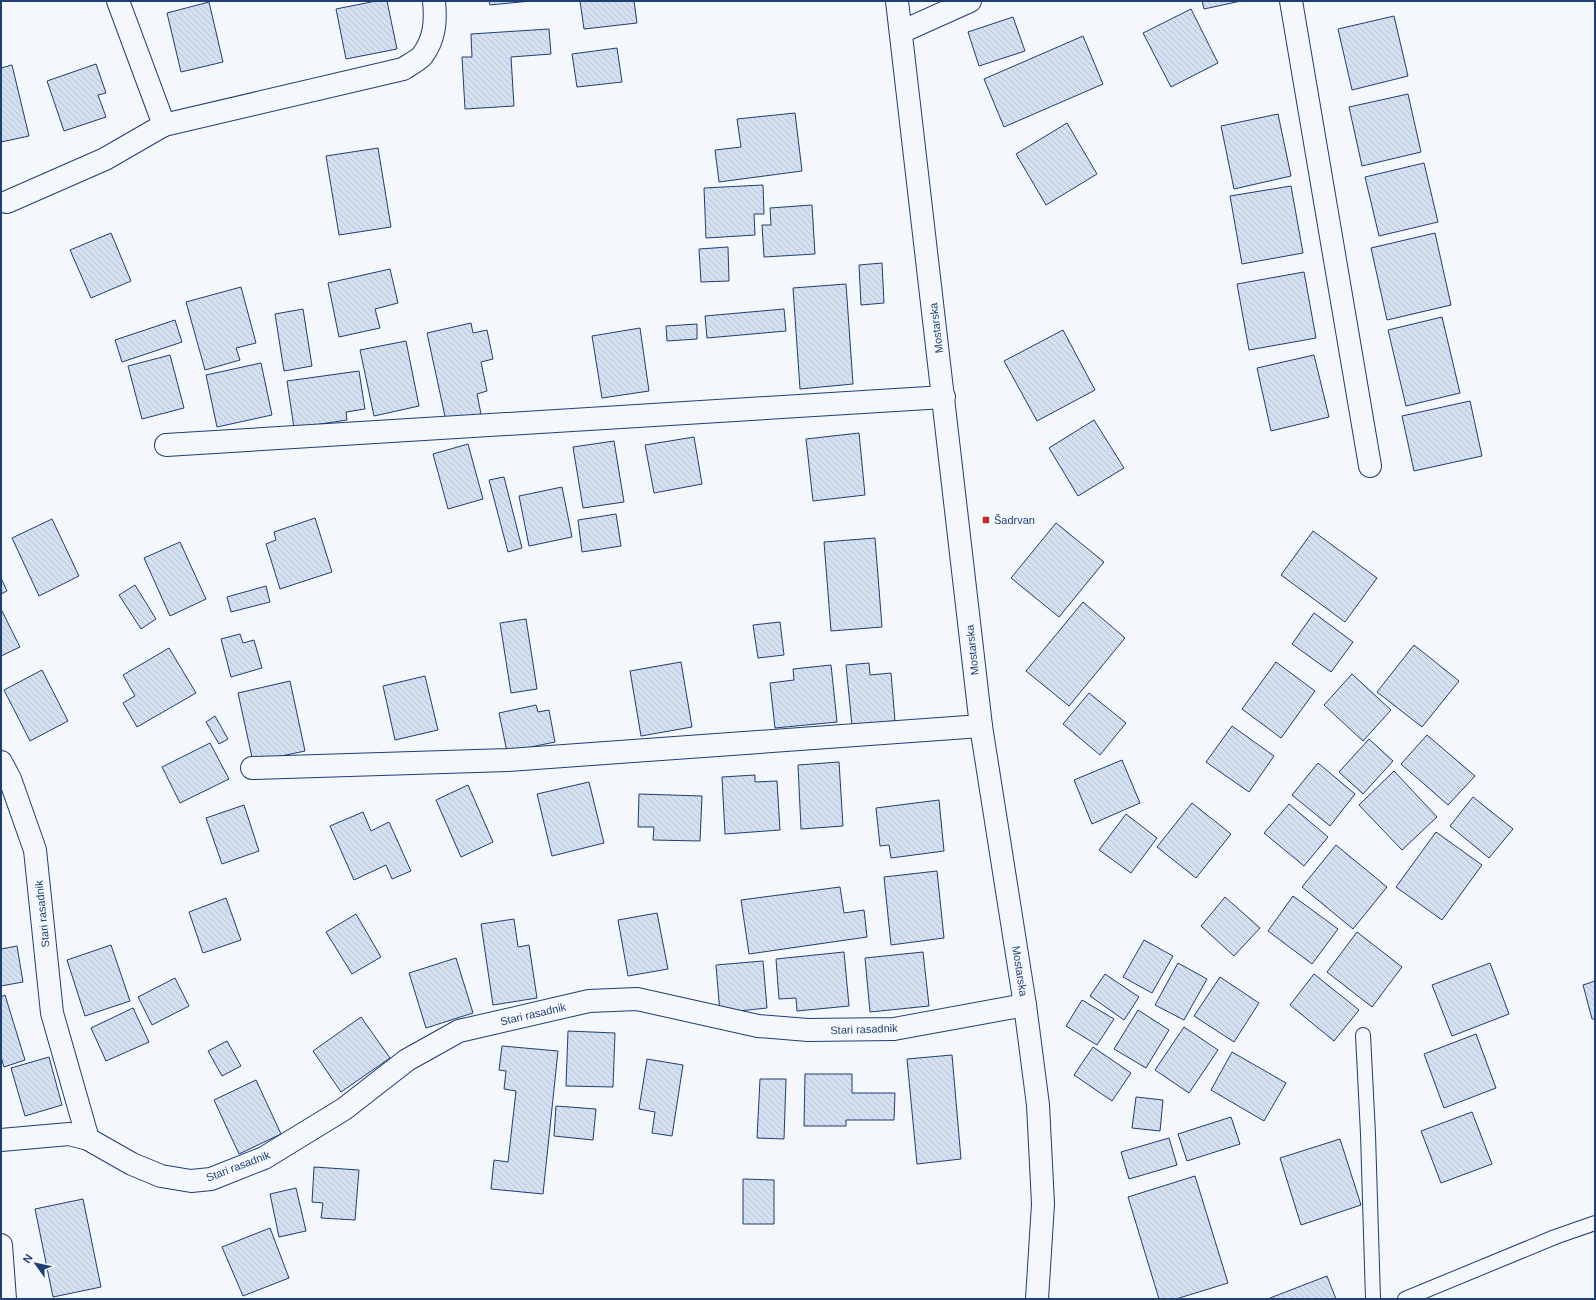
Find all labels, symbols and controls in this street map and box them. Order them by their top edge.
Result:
street label: Mostarska [927,301,945,354]
place label: Šadrvan [994,514,1035,526]
marker: Šadrvan [981,515,991,525]
street label: Mostarska [963,623,981,676]
street label: Stari rasadnik [32,879,51,948]
street label: Mostarska [1010,945,1030,998]
street label: Stari rasadnik [499,1000,568,1027]
street label: Stari rasadnik [830,1022,898,1036]
street label: Stari rasadnik [204,1148,272,1184]
north arrow [16,1244,56,1284]
text: N [20,1252,35,1265]

